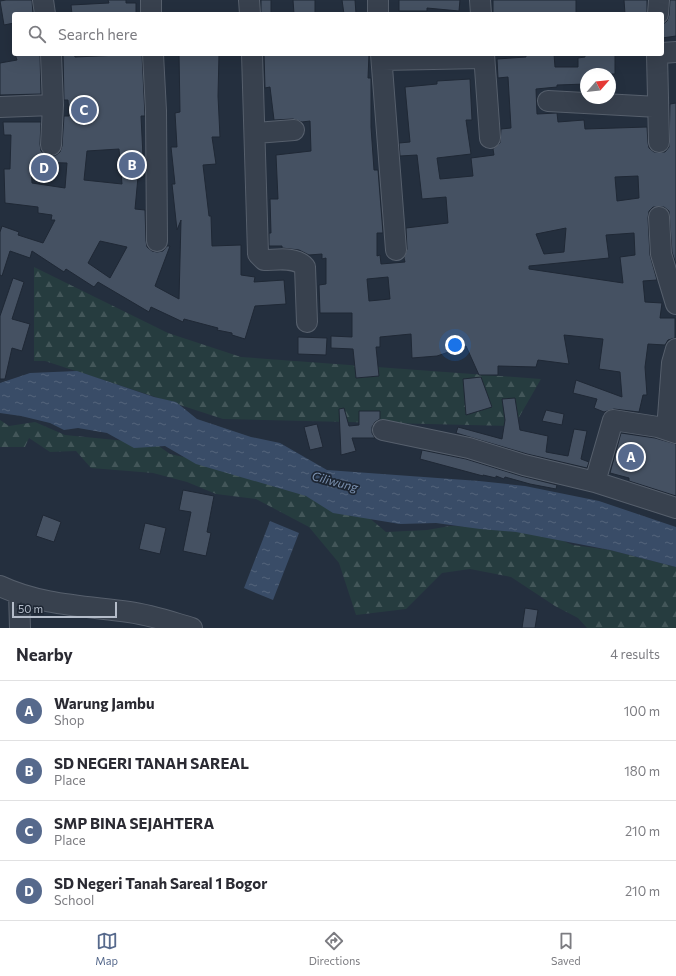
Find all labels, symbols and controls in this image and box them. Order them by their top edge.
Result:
search box [12,12,664,56]
icon: search [26,23,48,45]
text: Search here [58,25,137,43]
north arrow [580,68,616,104]
pin: C [71,95,97,125]
pin: B [119,150,145,180]
pin: D [31,153,57,183]
your location [445,335,465,355]
pin: A [618,442,644,472]
water label: Ciliwung [310,468,360,494]
scale bar [12,600,117,619]
text: 50 m [18,602,43,615]
text: Nearby [16,644,73,665]
text: 4 results [610,646,660,662]
text: Warung Jambu [54,694,155,712]
text: A [24,703,34,719]
text: 100 m [624,703,660,719]
text: Shop [54,712,85,728]
text: SD NEGERI TANAH SAREAL [54,754,249,772]
text: B [25,763,33,779]
text: 180 m [624,763,660,779]
text: Place [54,772,86,788]
text: SMP BINA SEJAHTERA [54,814,214,832]
text: C [25,823,33,839]
text: 210 m [625,823,660,839]
text: Place [54,832,86,848]
text: SD Negeri Tanah Sareal 1 Bogor [54,874,267,892]
text: D [24,883,34,899]
text: 210 m [625,883,660,899]
text: School [54,892,94,908]
tab: Map [95,930,118,967]
tab: Directions [309,930,360,967]
tab: Saved [551,930,581,967]

